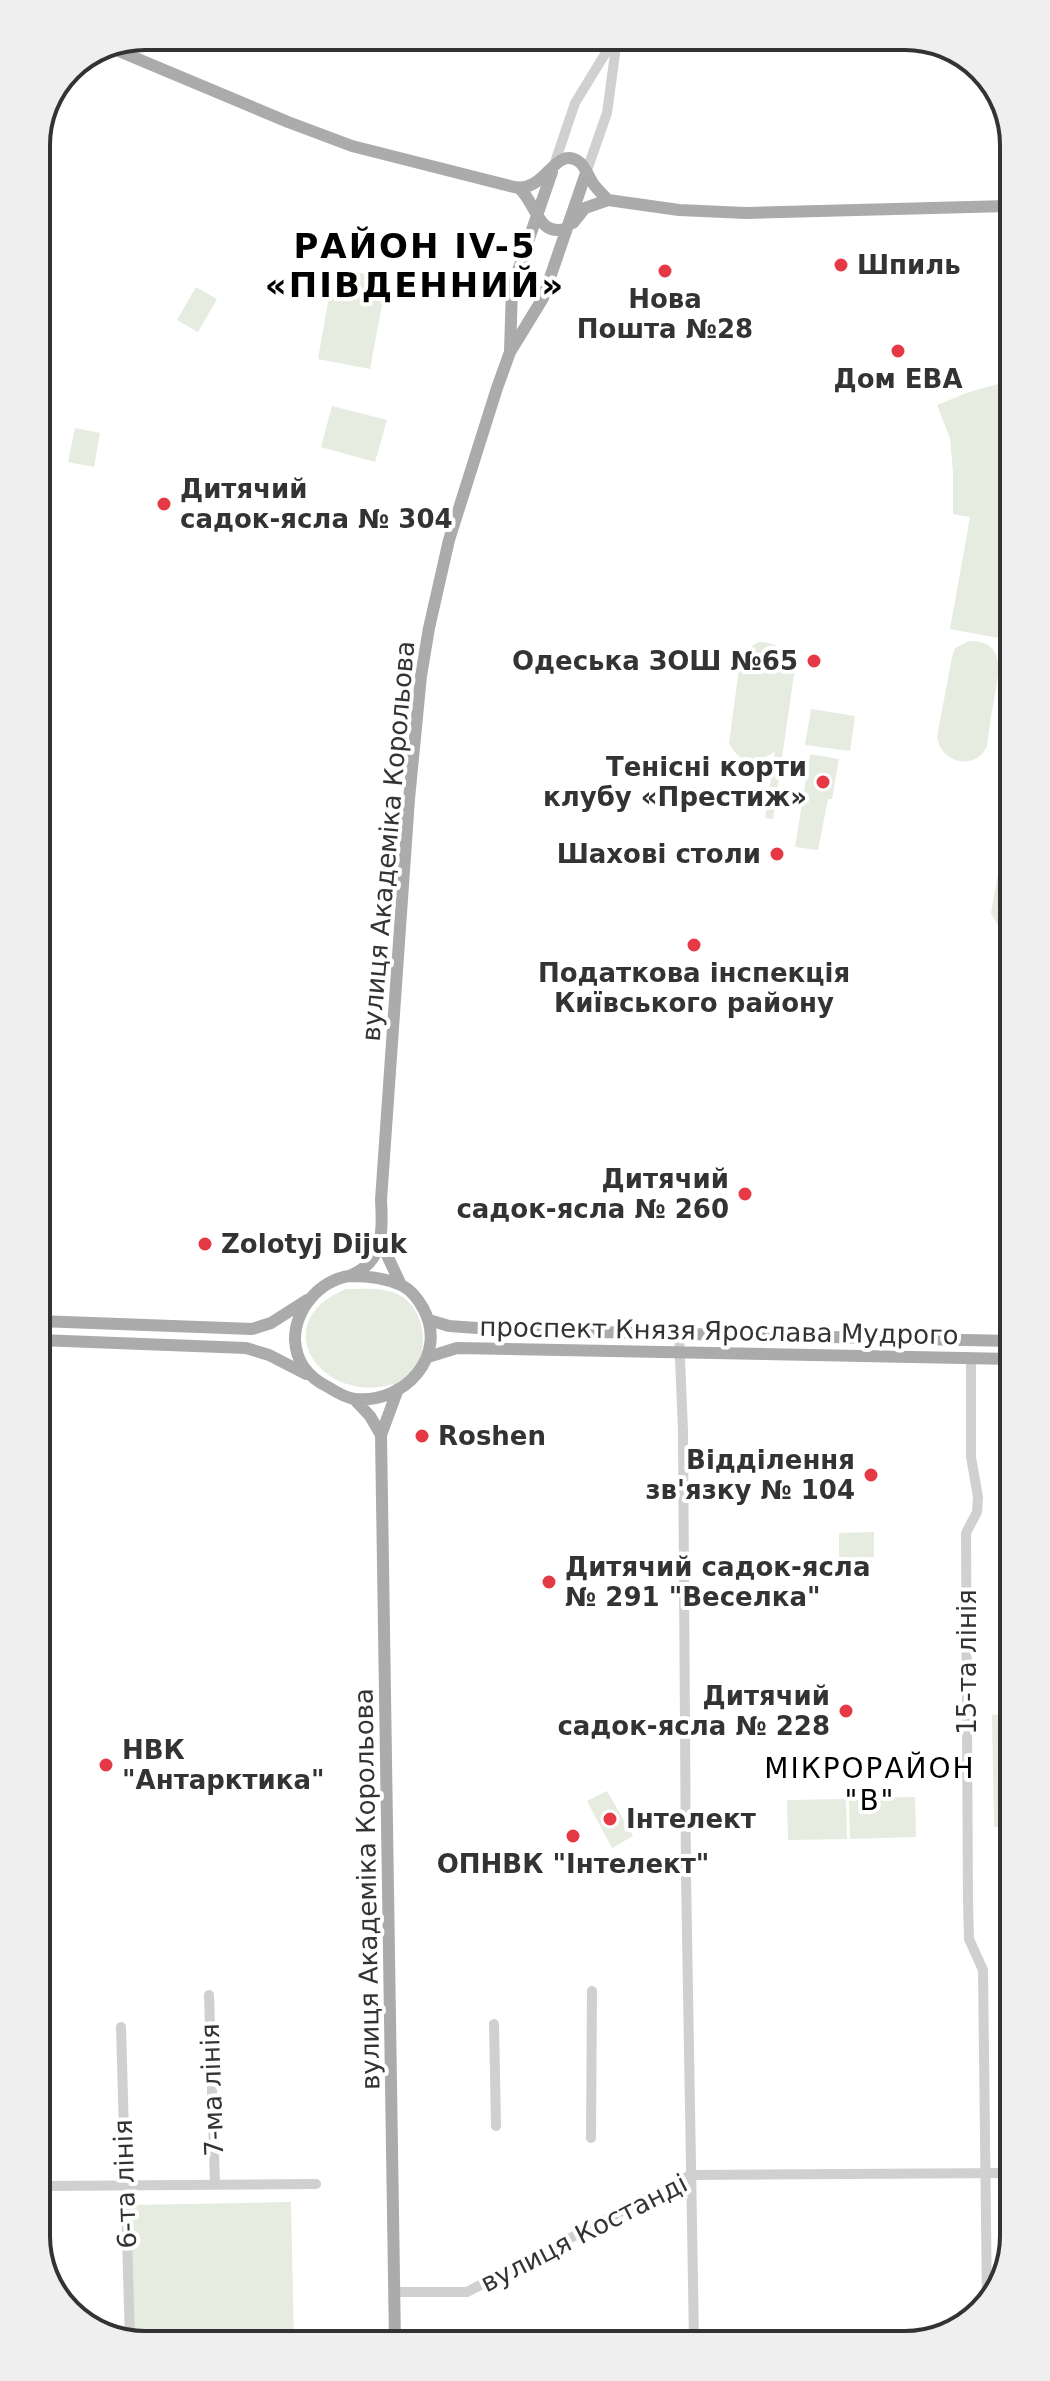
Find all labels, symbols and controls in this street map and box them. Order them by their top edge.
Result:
district label: РАЙОН IV-5 «ПІВДЕННИЙ» [265,226,565,305]
place label: Шпиль [857,250,961,280]
marker: Шпиль [832,256,850,274]
marker: Нова Пошта №28 [656,262,674,280]
place label: Нова Пошта №28 [577,284,753,344]
marker: Дом ЕВА [889,342,907,360]
place label: Дом ЕВА [833,364,963,394]
place label: Дитячий садок-ясла № 304 [180,474,453,534]
marker: Дитячий садок-ясла № 304 [155,495,173,513]
street label: вулиця Академіка Корольова [356,640,420,1042]
place label: Одеська ЗОШ №65 [512,646,798,676]
marker: Одеська ЗОШ №65 [805,652,823,670]
place label: Тенісні корти клубу «Престиж» [543,752,807,812]
marker: Тенісні корти клубу «Престиж» [814,773,832,791]
place label: Шахові столи [557,839,761,869]
marker: Шахові столи [768,845,786,863]
marker: Податкова інспекція Київського району [685,936,703,954]
place label: Податкова інспекція Київського району [538,958,850,1018]
place label: Дитячий садок-ясла № 260 [456,1164,729,1224]
marker: Дитячий садок-ясла № 260 [736,1185,754,1203]
place label: Zolotyj Dijuk [221,1229,408,1259]
marker: Zolotyj Dijuk [196,1235,214,1253]
street label: проспект Князя Ярослава Мудрого [479,1312,959,1350]
place label: Roshen [438,1421,546,1451]
marker: Roshen [413,1427,431,1445]
place label: Відділення зв'язку № 104 [645,1445,855,1505]
marker: Відділення зв'язку № 104 [862,1466,880,1484]
place label: Дитячий садок-ясла № 291 "Веселка" [565,1552,870,1612]
marker: Дитячий садок-ясла № 291 "Веселка" [540,1573,558,1591]
street label: 15-та лінія [952,1589,982,1735]
place label: Дитячий садок-ясла № 228 [557,1681,830,1741]
street label: вулиця Академіка Корольова [348,1688,386,2090]
marker: Дитячий садок-ясла № 228 [837,1702,855,1720]
place label: НВК "Антарктика" [122,1735,325,1795]
district label: МІКРОРАЙОН "В" [764,1751,976,1817]
marker: НВК "Антарктика" [97,1756,115,1774]
place label: Інтелект [626,1804,756,1834]
marker: Інтелект [601,1810,619,1828]
marker: ОПНВК "Інтелект" [564,1827,582,1845]
place label: ОПНВК "Інтелект" [437,1849,709,1879]
street label: 7-ма лінія [195,2023,229,2157]
street label: 6-та лінія [108,2119,142,2249]
street label: вулиця Костанді [476,2168,692,2298]

